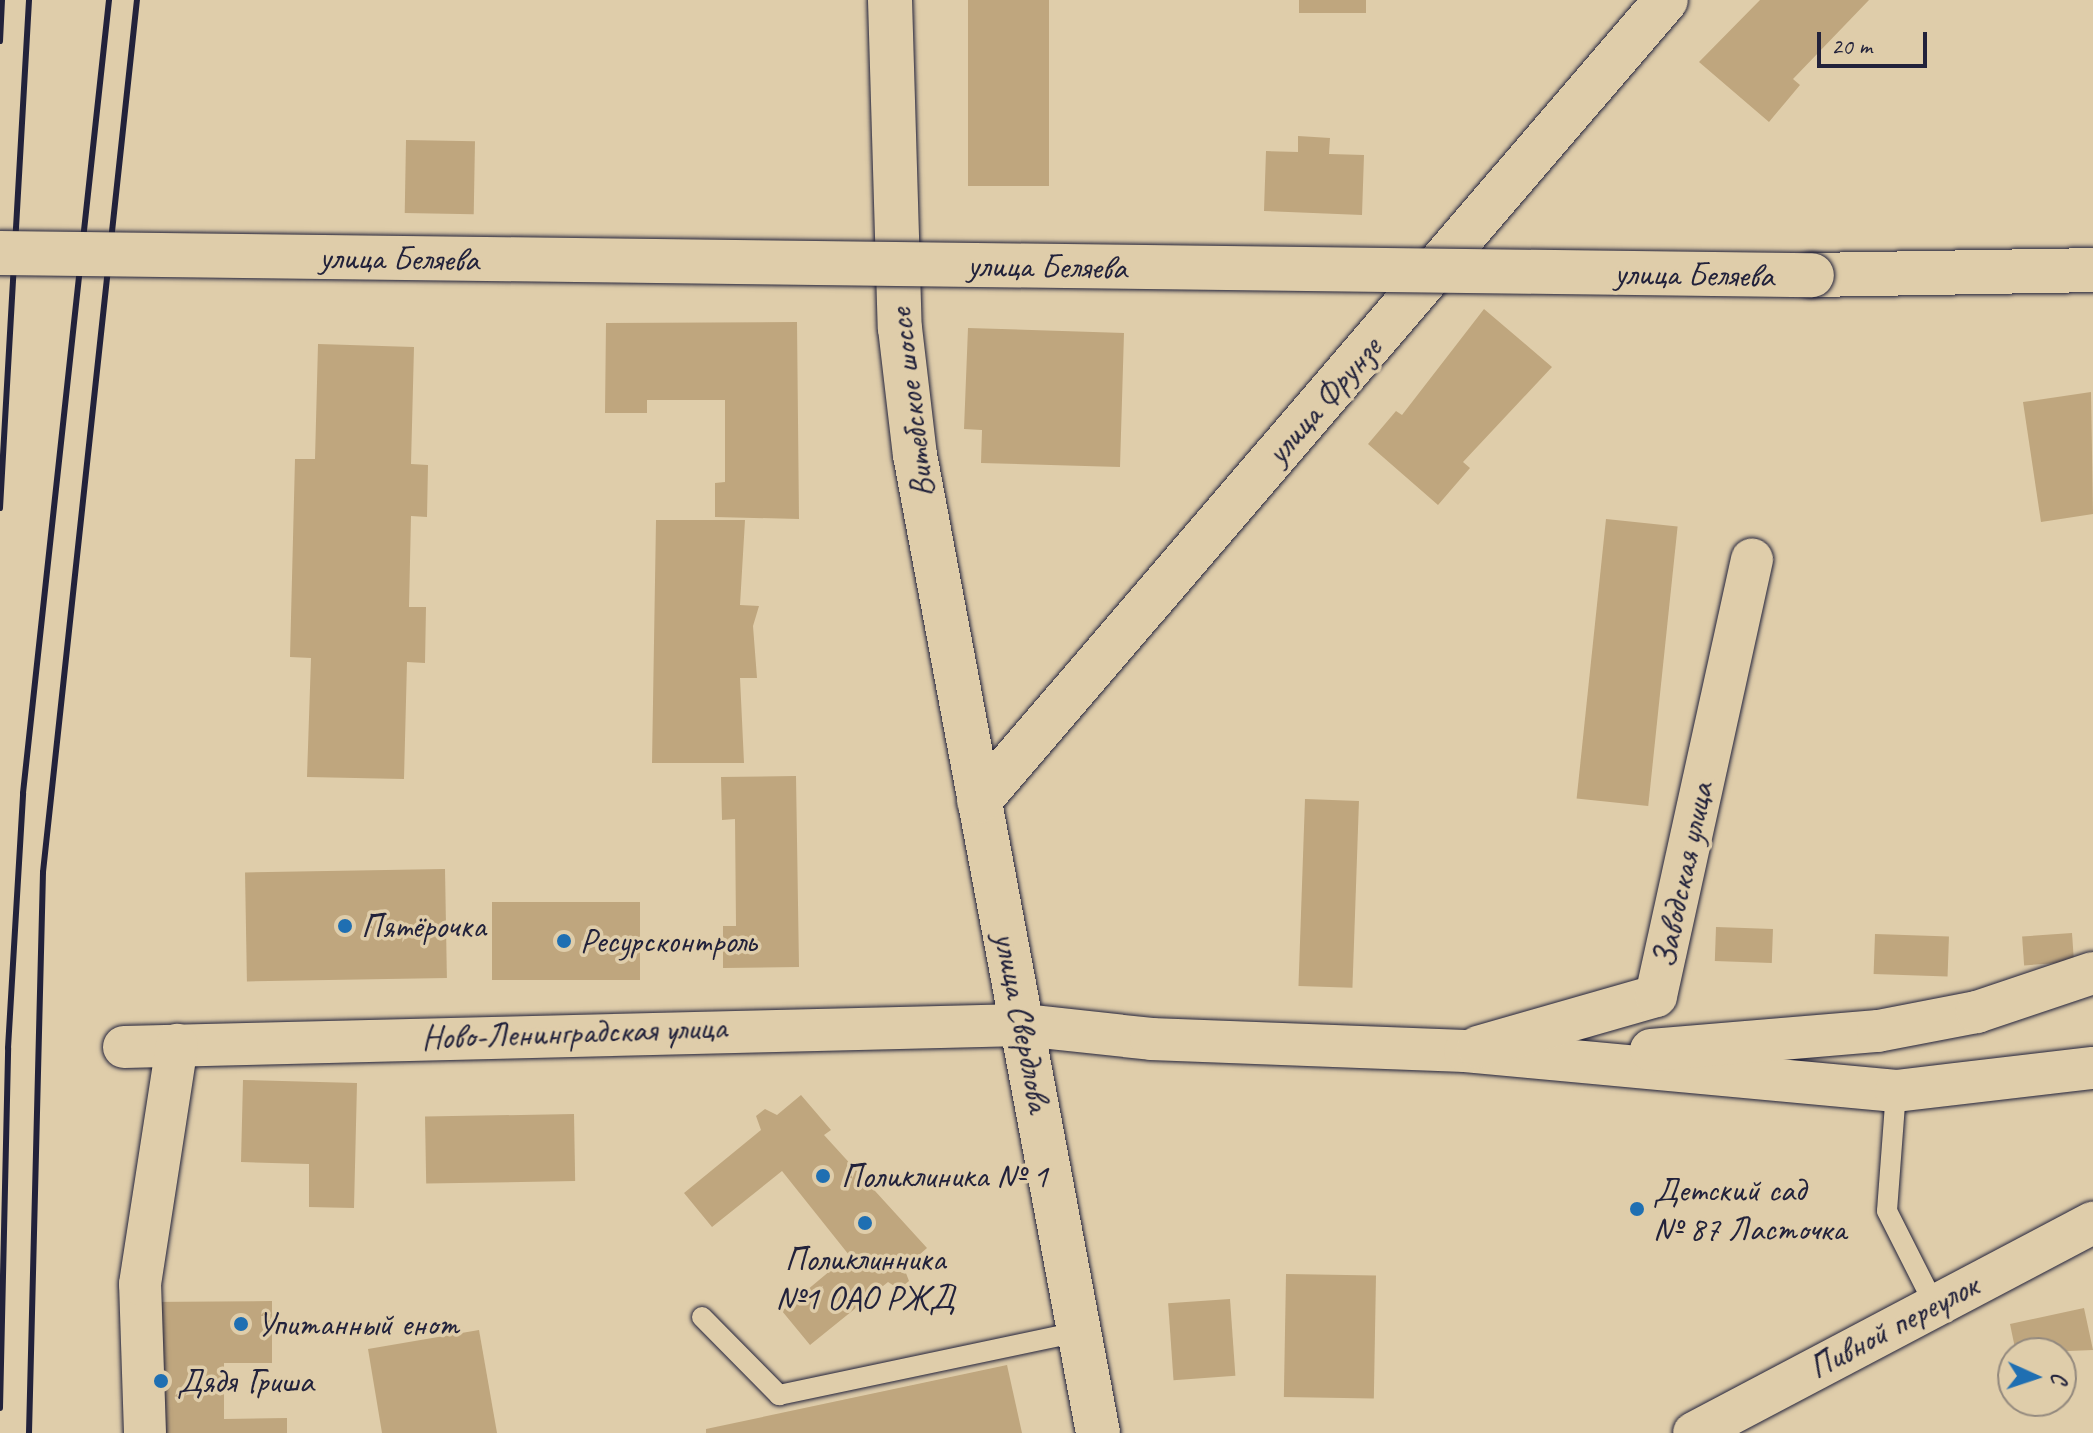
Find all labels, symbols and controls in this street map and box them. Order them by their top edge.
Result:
scale bar [1821,16,1931,66]
text: 20 m [1831,31,1872,61]
street label: улица Беляева [319,236,479,280]
street label: улица Беляева [967,244,1127,288]
street label: улица Беляева [1614,252,1774,296]
street label: Витебское шоссе [879,305,943,501]
street label: улица Фрунзе [1257,329,1389,471]
street label: Заводская улица [1642,777,1722,973]
place label: Пятёрочка [361,906,486,946]
marker: Пятёрочка [336,917,354,935]
place label: Ресурсконтроль [580,921,756,961]
street label: улица Свердлова [986,929,1060,1115]
marker: Ресурсконтроль [555,932,573,950]
street label: Ново-Ленинградская улица [419,1006,729,1058]
place label: Поликлиника № 1 [841,1156,1048,1196]
marker: Поликлиника № 1 [812,1165,834,1187]
place label: Детский сад № 87 Ласточка [1653,1169,1846,1248]
marker: Детский сад № 87 Ласточка [1628,1200,1646,1218]
marker: Поликлинника №1 ОАО РЖД [854,1212,876,1234]
place label: Поликлинника №1 ОАО РЖД [775,1238,955,1318]
street label: Пивной переулок [1801,1264,1985,1388]
place label: Упитанный енот [257,1304,459,1344]
marker: Упитанный енот [232,1315,250,1333]
north arrow [1997,1337,2077,1417]
place label: Дядя Гриша [177,1361,310,1401]
marker: Дядя Гриша [152,1372,170,1390]
text: С [2045,1372,2073,1384]

